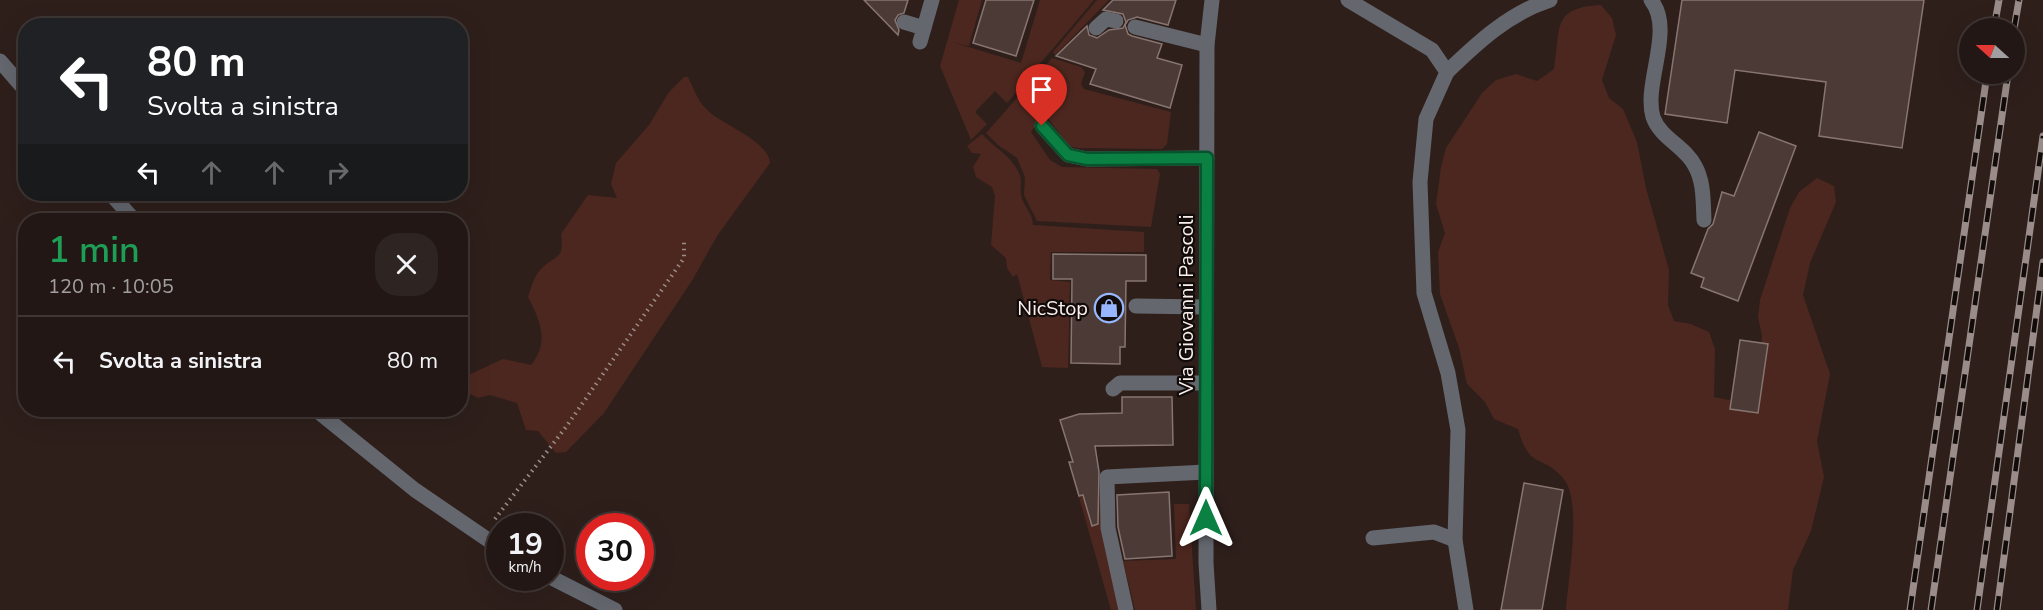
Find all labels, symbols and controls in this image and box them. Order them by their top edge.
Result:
north arrow [1959,18,2025,84]
map controls [1959,18,2025,84]
text: 80 m [147,34,246,91]
icon: left [48,42,126,120]
pin [1016,64,1067,126]
icon: arrive [1025,73,1058,106]
text: Svolta a sinistra [147,88,339,125]
icon: left [132,156,165,189]
icon: ahead [195,156,228,189]
icon: ahead [258,156,291,189]
icon: right [321,156,354,189]
street label: Via Giovanni Pascoli [1173,215,1200,396]
text: 1 min [48,226,140,275]
button: close [375,233,438,296]
text: 120 m · 10:05 [48,273,174,300]
shop icon: NicStop [1093,292,1125,324]
place label: NicStop [1017,295,1088,322]
icon: left [48,345,81,378]
text: Svolta a sinistra [99,346,262,376]
text: 80 m [387,346,438,376]
position arrow [1174,486,1238,550]
speed limit sign: 30 [576,513,654,591]
text: 19 [507,524,543,565]
text: km/h [508,557,542,577]

